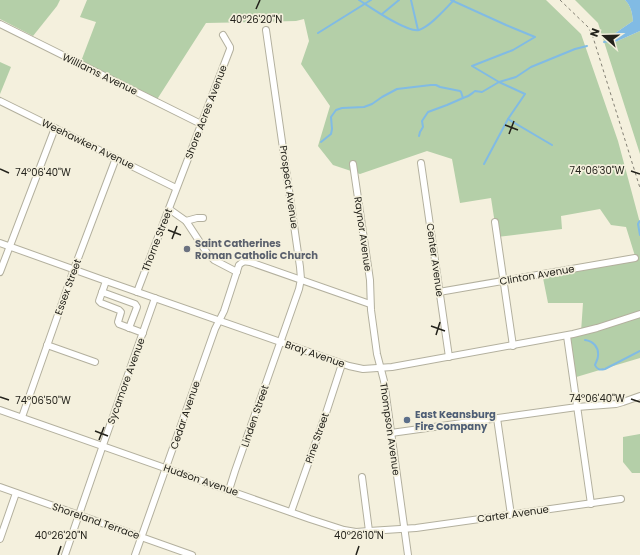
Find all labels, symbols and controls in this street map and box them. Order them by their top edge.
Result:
text: 40°26'20"N [230,12,282,27]
north arrow [584,16,624,56]
text: N [586,26,604,39]
street label: Williams Avenue [60,49,140,99]
street label: Shore Acres Avenue [181,63,231,161]
street label: Weehawken Avenue [39,115,137,173]
street label: Prospect Avenue [276,144,302,230]
text: 74°06'30"W [570,163,625,178]
text: 74°06'40"W [15,165,71,180]
street label: Raynor Avenue [350,196,376,272]
street label: Thorne Street [138,206,176,274]
street label: Center Avenue [422,222,448,298]
place label: Saint Catherines Roman Catholic Church [195,236,318,263]
marker: Saint Catherines Roman Catholic Church [182,244,192,254]
street label: Essex Street [51,257,85,317]
street label: Clinton Avenue [498,261,576,289]
street label: Sycamore Avenue [103,336,149,426]
street label: Bray Avenue [283,337,347,371]
street label: Cedar Avenue [166,379,204,451]
street label: Thompson Avenue [376,382,404,476]
street label: Linden Street [237,383,273,449]
text: 74°06'40"W [569,391,625,406]
text: 74°06'50"W [15,393,71,408]
place label: East Keansburg Fire Company [415,407,496,434]
street label: Pine Street [301,410,333,465]
marker: East Keansburg Fire Company [402,415,412,425]
street label: Hudson Avenue [162,460,240,500]
street label: Shoreland Terrace [50,499,142,543]
street label: Carter Avenue [476,502,550,526]
text: 40°26'20"N [35,528,87,543]
text: 40°26'10"N [334,528,384,543]

